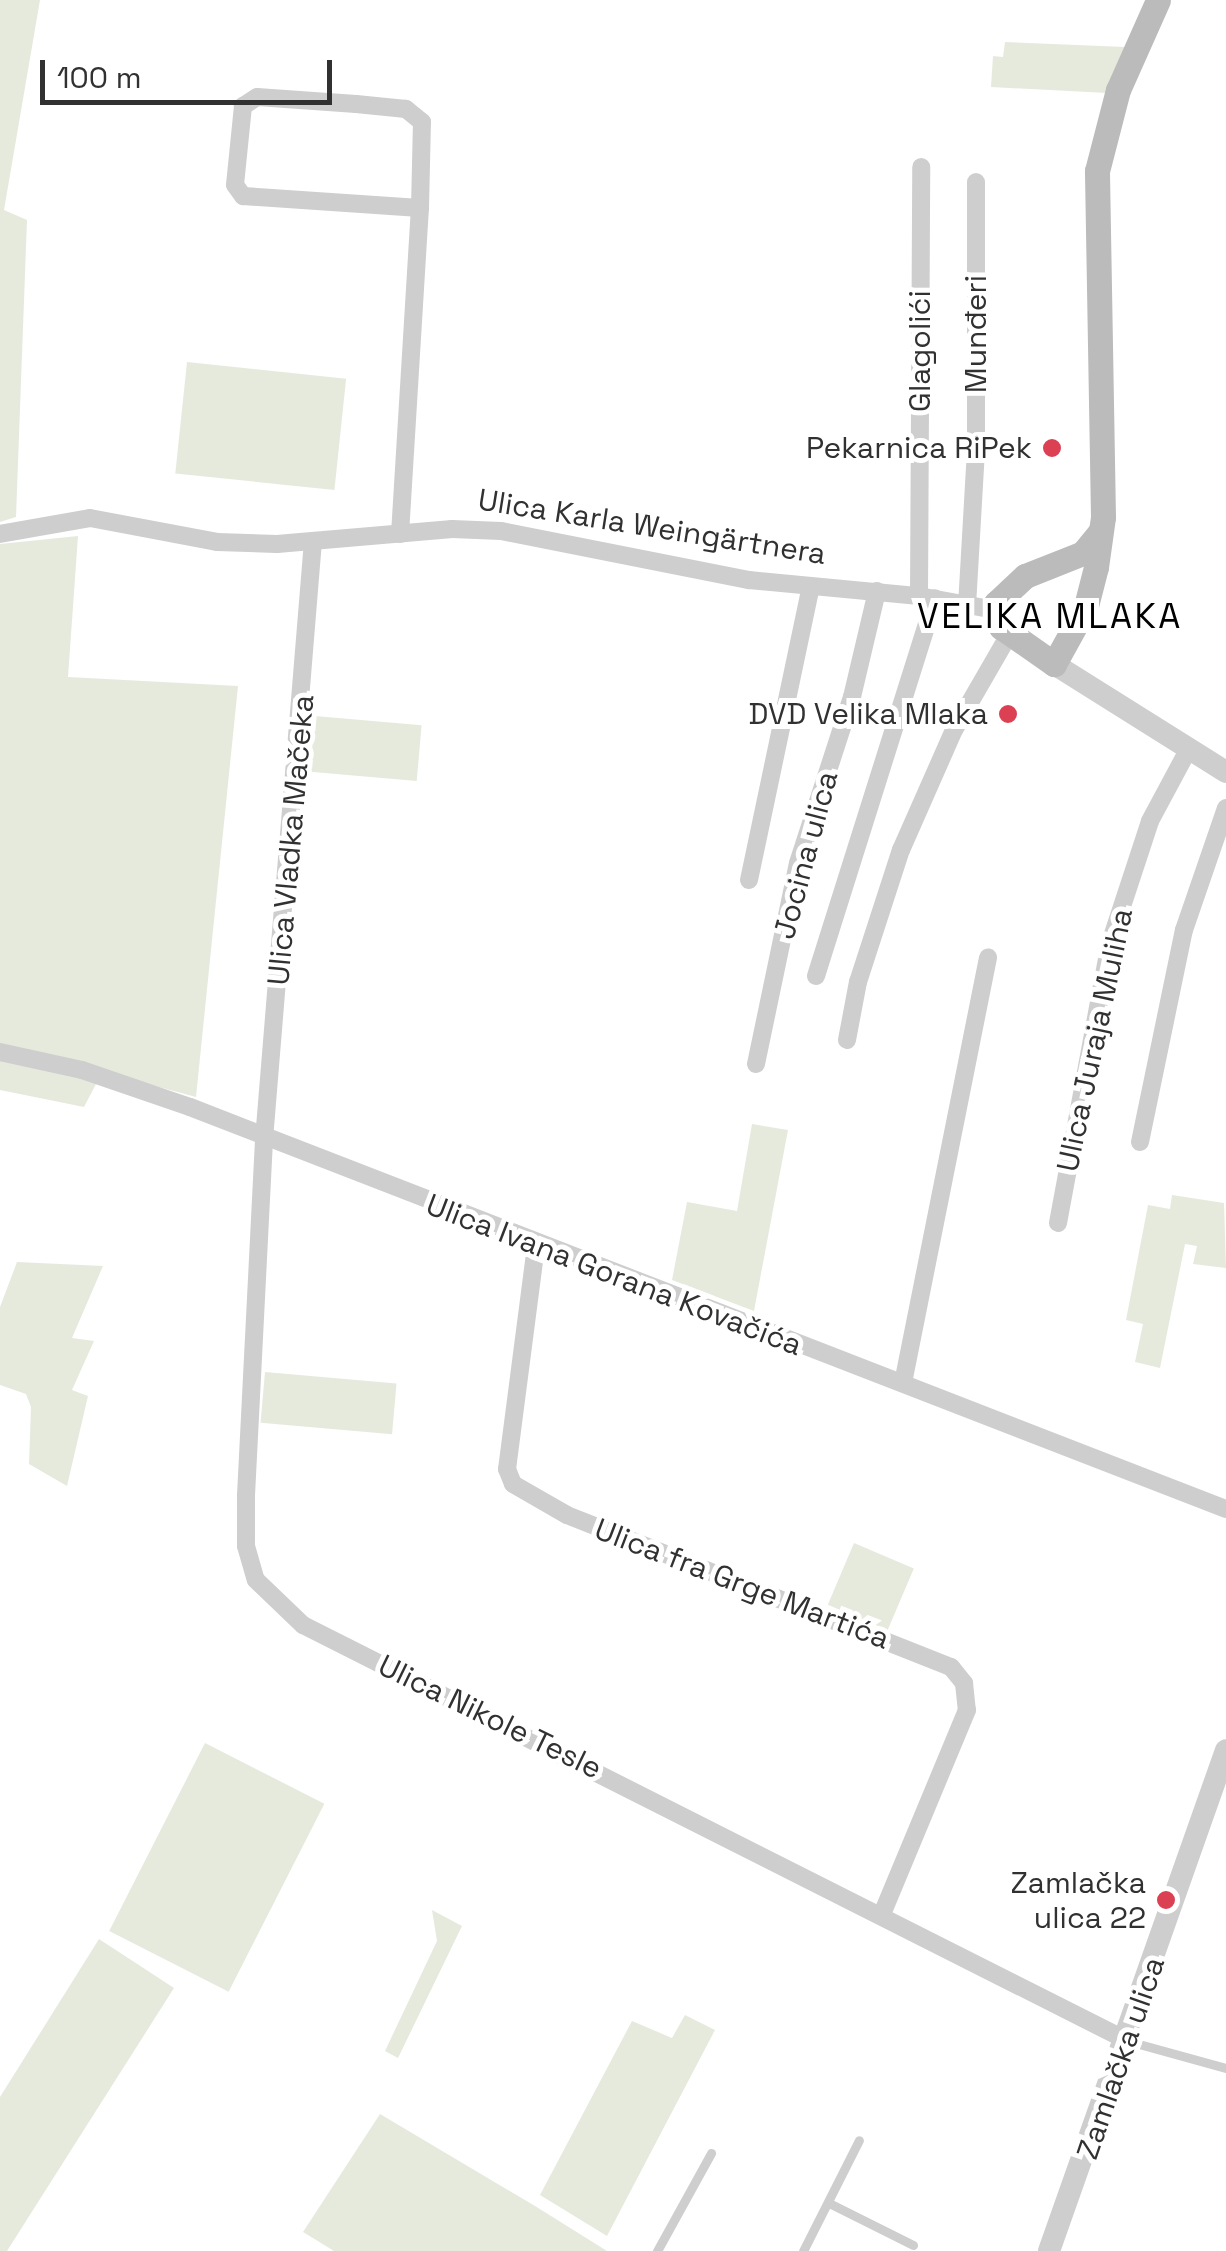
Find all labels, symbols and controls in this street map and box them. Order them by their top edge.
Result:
scale bar [45,40,338,102]
text: 100 m [57,58,142,97]
street label: Munđeri [958,275,994,393]
street label: Glagolići [902,290,938,412]
place label: Pekarnica RiPek [806,430,1032,466]
marker: Pekarnica RiPek [1041,437,1063,459]
street label: Ulica Karla Weingärtnera [475,482,829,572]
district label: VELIKA MLAKA [917,595,1183,637]
street label: Ulica Vladka Mačeka [260,693,322,987]
place label: DVD Velika Mlaka [748,696,988,732]
marker: DVD Velika Mlaka [997,703,1019,725]
street label: Jocina ulica [766,767,846,943]
street label: Ulica Juraja Muliha [1050,905,1140,1175]
street label: Ulica Ivana Gorana Kovačića [421,1187,807,1363]
street label: Ulica fra Grge Martića [590,1511,894,1657]
street label: Ulica Nikole Tesle [372,1647,608,1787]
place label: Zamlačka ulica 22 [1010,1865,1146,1936]
marker: Zamlačka ulica 22 [1155,1889,1177,1911]
street label: Zamlačka ulica [1070,1952,1172,2164]

